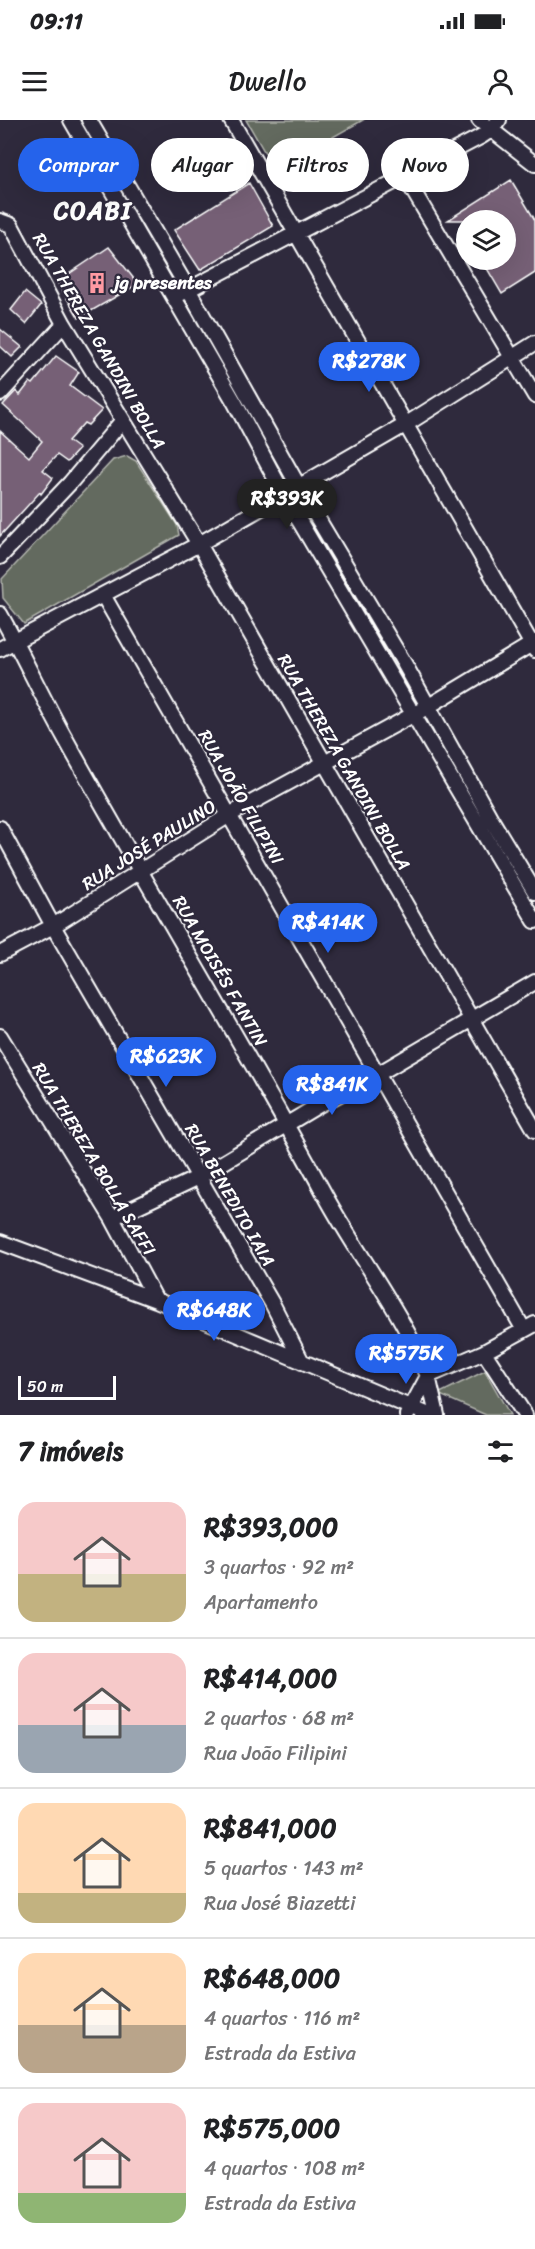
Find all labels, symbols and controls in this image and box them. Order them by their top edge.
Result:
text: 09:11 [30,2,83,41]
text: Dwello [229,57,306,105]
icon: menu [18,65,51,98]
icon: person [484,65,517,98]
chip: Comprar [18,138,139,192]
chip: Alugar [151,138,254,192]
chip: Filtros [266,138,369,192]
chip: Novo [381,138,469,192]
district label: COABI [53,190,133,232]
map controls [456,210,516,270]
button: layers [456,210,516,270]
street label: RUA THEREZA GANDINI BOLLA [24,227,174,455]
place label: jg presentes [110,267,213,299]
building icon: jg presentes [85,271,109,295]
pin: R$278K [320,342,418,393]
text: R$278K [333,344,405,379]
pin: R$393K [238,479,336,530]
text: R$393K [251,481,323,516]
street label: RUA THEREZA GANDINI BOLLA [269,648,419,876]
street label: RUA JOÃO FILIPINI [189,723,293,871]
street label: RUA JOSÉ PAULINO [75,791,223,899]
street label: RUA MOISÉS FANTIN [164,889,277,1053]
pin: R$414K [279,903,377,954]
text: R$414K [292,905,364,940]
pin: R$623K [117,1037,215,1088]
text: R$623K [130,1039,202,1074]
street label: RUA THEREZA BOLLA SAFFI [23,1056,165,1262]
pin: R$841K [283,1065,381,1116]
text: R$841K [297,1067,367,1102]
street label: RUA BENEDITO IAIA [176,1117,284,1273]
pin: R$648K [165,1291,263,1342]
text: R$648K [177,1293,251,1328]
pin: R$575K [357,1334,455,1385]
text: R$575K [369,1336,443,1371]
text: 50 m [27,1372,63,1401]
scale bar [18,1373,116,1400]
text: 7 imóveis [18,1428,123,1474]
icon: filters [484,1435,517,1468]
text: R$393,000 [204,1504,338,1550]
icon: home [66,1526,138,1598]
text: 3 quartos · 92 m² [204,1550,354,1585]
text: Apartamento [204,1585,318,1620]
text: R$414,000 [204,1655,337,1701]
icon: home [66,1677,138,1749]
text: 2 quartos · 68 m² [204,1701,354,1736]
text: Rua João Filipini [204,1736,347,1771]
text: R$841,000 [204,1805,337,1851]
icon: home [66,1827,138,1899]
text: 5 quartos · 143 m² [204,1851,364,1886]
text: Rua José Biazetti [204,1886,356,1921]
text: R$648,000 [204,1955,340,2001]
icon: home [66,1977,138,2049]
text: 4 quartos · 116 m² [204,2001,360,2036]
text: Estrada da Estiva [204,2036,356,2071]
text: R$575,000 [204,2105,340,2151]
icon: home [66,2127,138,2199]
text: 4 quartos · 108 m² [204,2151,365,2186]
text: Estrada da Estiva [204,2186,356,2221]

